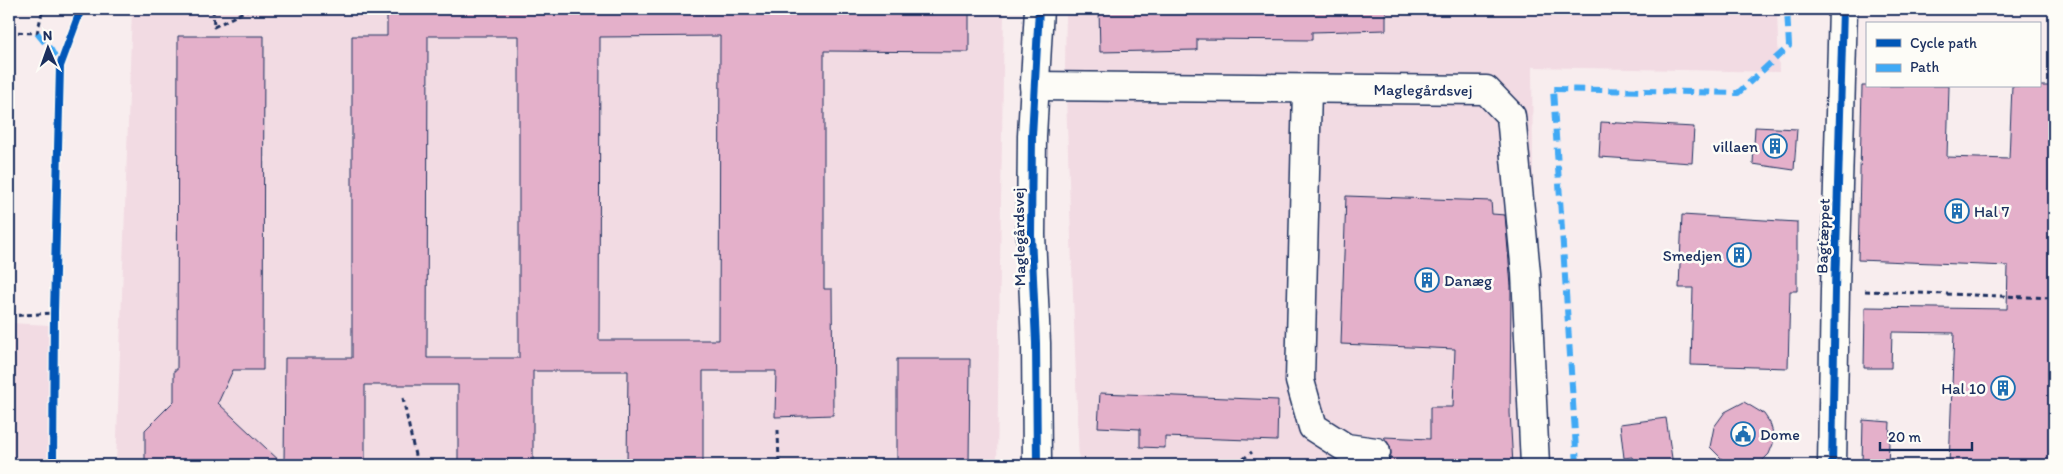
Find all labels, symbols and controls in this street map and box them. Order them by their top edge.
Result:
north arrow [22,22,72,72]
legend [1866,22,2040,88]
text: N [43,27,53,44]
text: Cycle path [1910,34,1977,52]
text: Path [1910,58,1939,76]
street label: Maglegårdsvej [1373,80,1473,99]
building icon: villaen [1762,133,1788,159]
place label: villaen [1713,137,1758,156]
street label: Maglegårdsvej [1009,187,1029,287]
street label: Bagtæppet [1812,198,1834,274]
building icon: Hal 7 [1944,198,1970,224]
place label: Hal 7 [1974,202,2010,221]
building icon: Smedjen [1726,242,1752,268]
place label: Smedjen [1663,246,1722,265]
building icon: Danæg [1414,267,1440,293]
place label: Danæg [1444,271,1493,290]
building icon: Hal 10 [1990,375,2016,401]
place label: Hal 10 [1941,379,1986,398]
scale bar [1880,419,1973,451]
public building icon: Dome [1730,421,1756,447]
place label: Dome [1760,425,1800,444]
text: 20 m [1888,428,1922,446]

